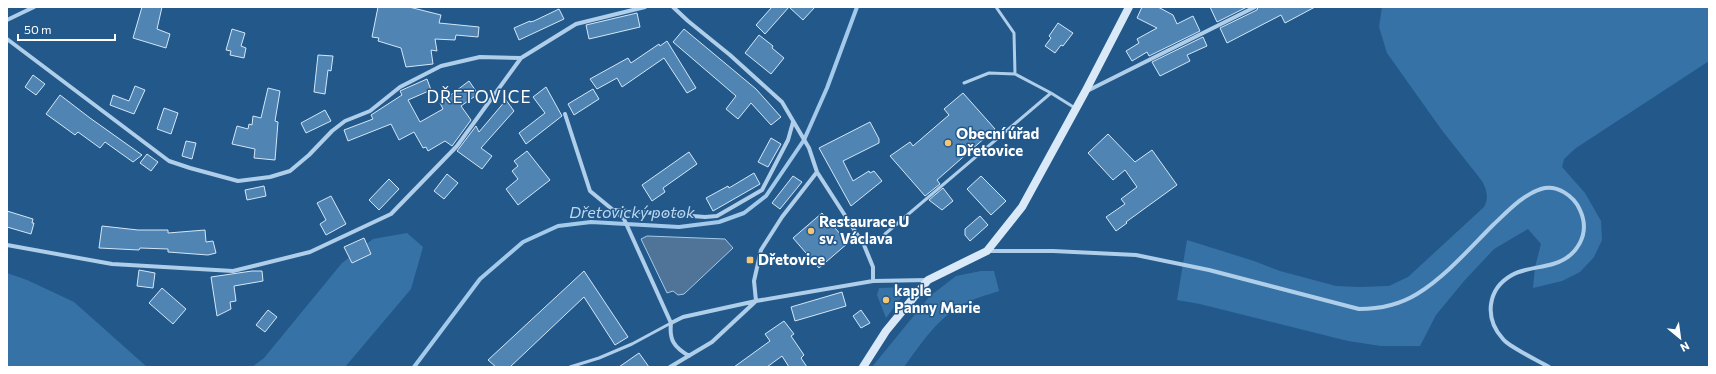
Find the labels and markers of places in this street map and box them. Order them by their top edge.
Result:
place label: Obecní úřad Dřetovice [956,124,1039,159]
marker: Obecní úřad Dřetovice [943,138,953,148]
place label: Restaurace U sv. Václava [819,212,909,247]
marker: Restaurace U sv. Václava [806,226,816,236]
place label: Dřetovice [758,250,825,268]
marker: Dřetovice [745,255,755,265]
place label: kaple Panny Marie [894,281,980,316]
marker: kaple Panny Marie [881,295,891,305]

